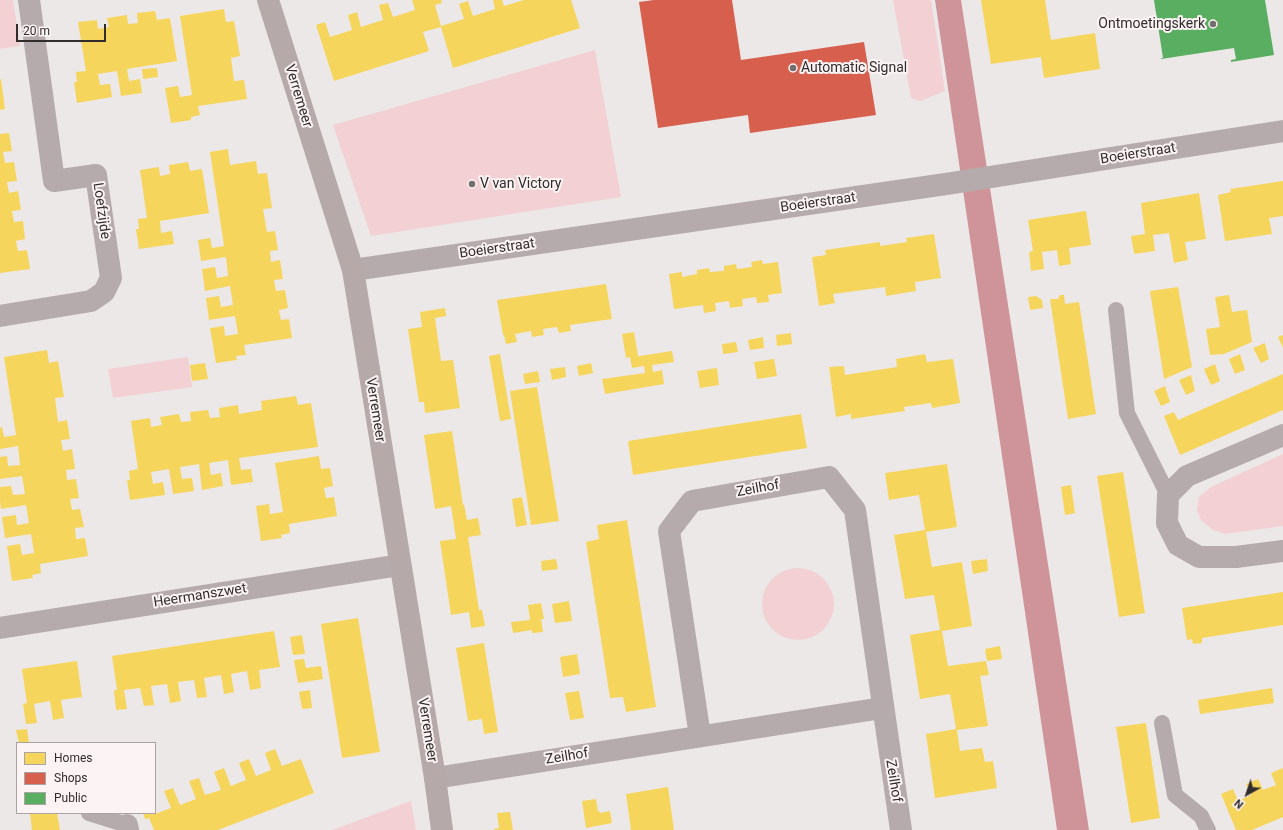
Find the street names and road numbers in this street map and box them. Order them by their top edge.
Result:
street label: Verremeer [281,63,315,129]
street label: Boeierstraat [1099,140,1177,168]
street label: Loefzijde [89,182,113,240]
street label: Boeierstraat [779,189,857,217]
street label: Boeierstraat [458,235,536,263]
street label: Verremeer [362,377,388,443]
street label: Zeilhof [735,477,781,501]
street label: Heermanszwet [152,580,248,612]
street label: Verremeer [414,697,440,763]
street label: Zeilhof [544,745,590,769]
street label: Zeilhof [881,758,905,804]

